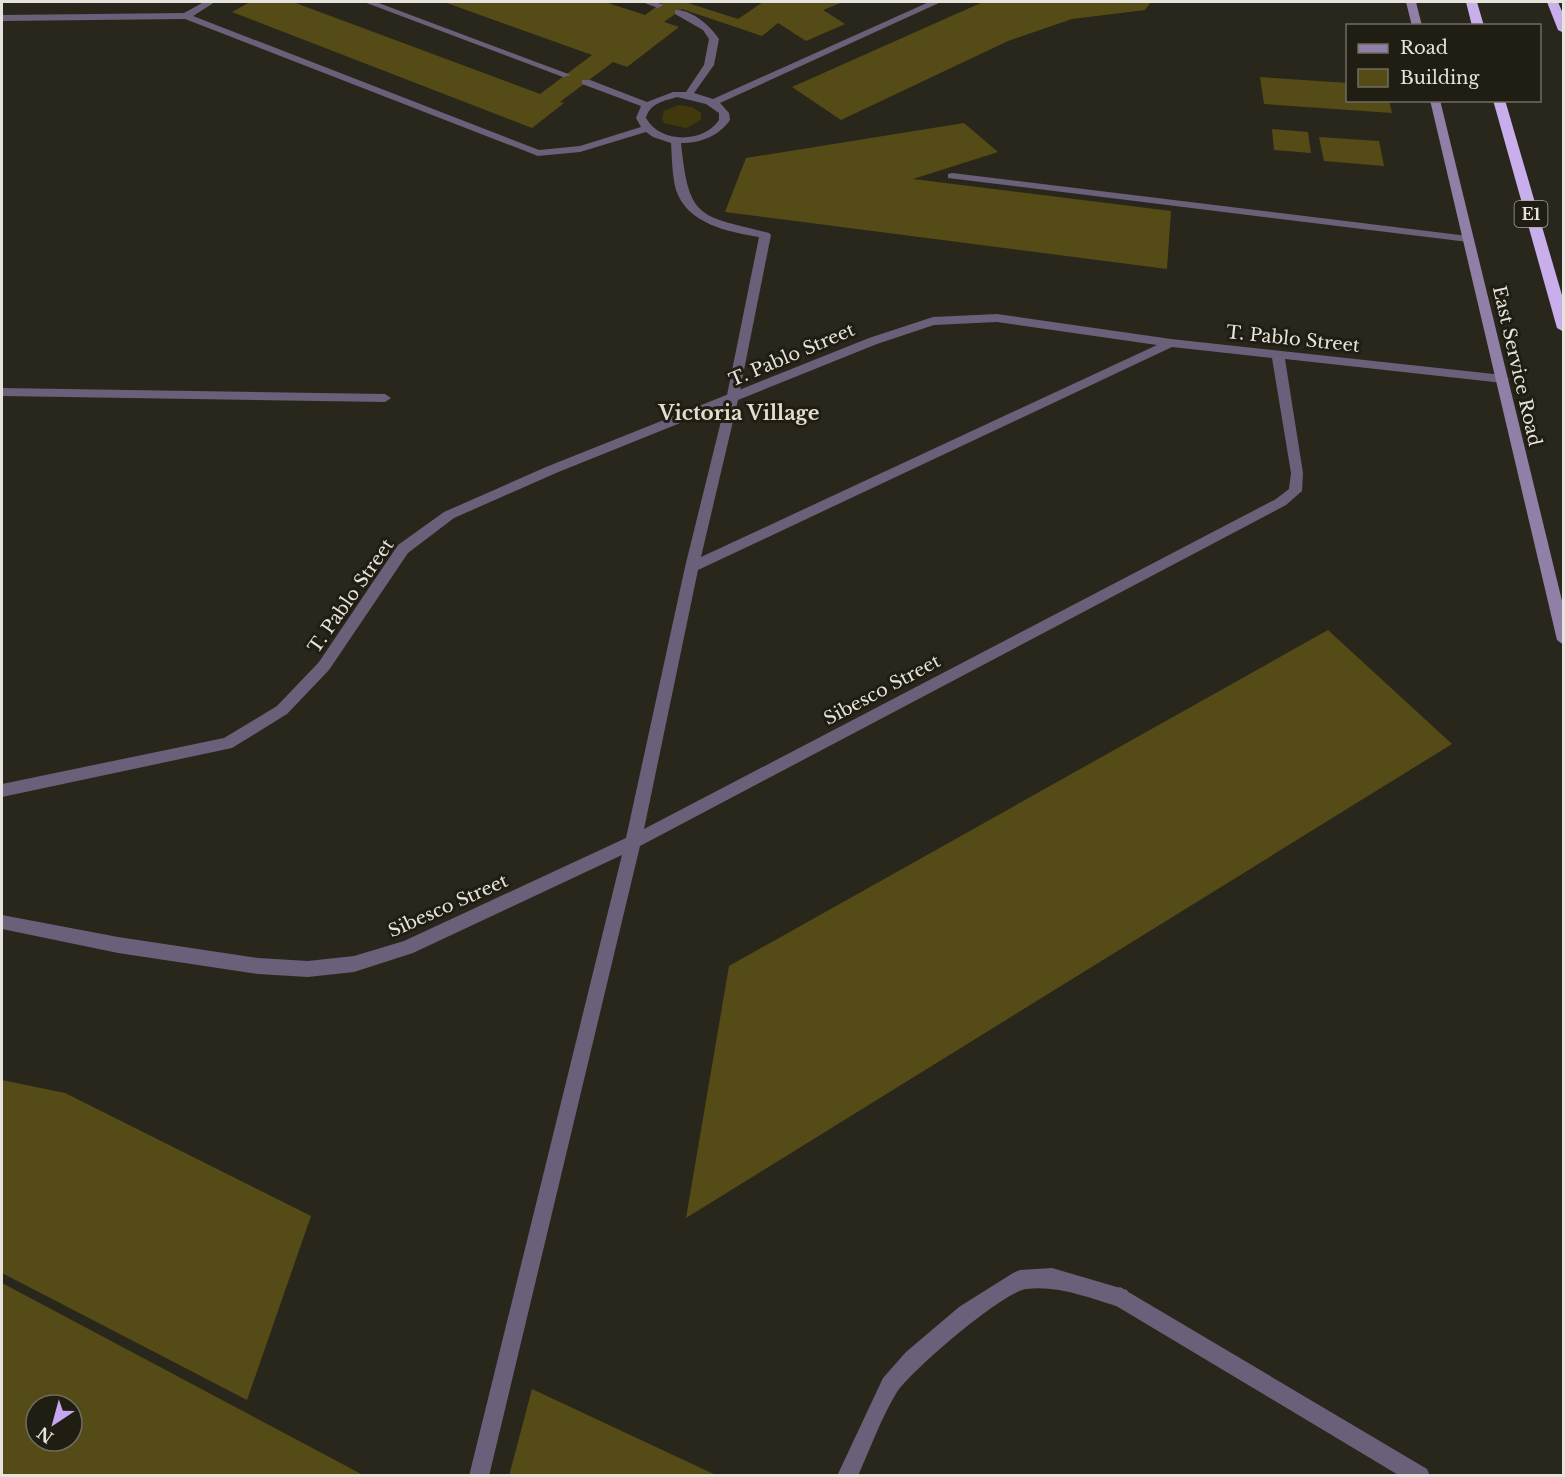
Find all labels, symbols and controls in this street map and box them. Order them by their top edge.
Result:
legend [1346,24,1541,102]
text: Road [1400,37,1448,59]
text: Building [1400,67,1479,89]
road number: E1 [1514,201,1547,227]
street label: East Service Road [1488,284,1546,448]
street label: T. Pablo Street [726,319,858,391]
street label: T. Pablo Street [1225,321,1361,357]
district label: Victoria Village [658,401,819,425]
street label: T. Pablo Street [304,535,399,657]
street label: Sibesco Street [820,650,944,730]
street label: Sibesco Street [385,870,511,942]
north arrow [24,1393,84,1453]
text: N [33,1423,57,1448]

